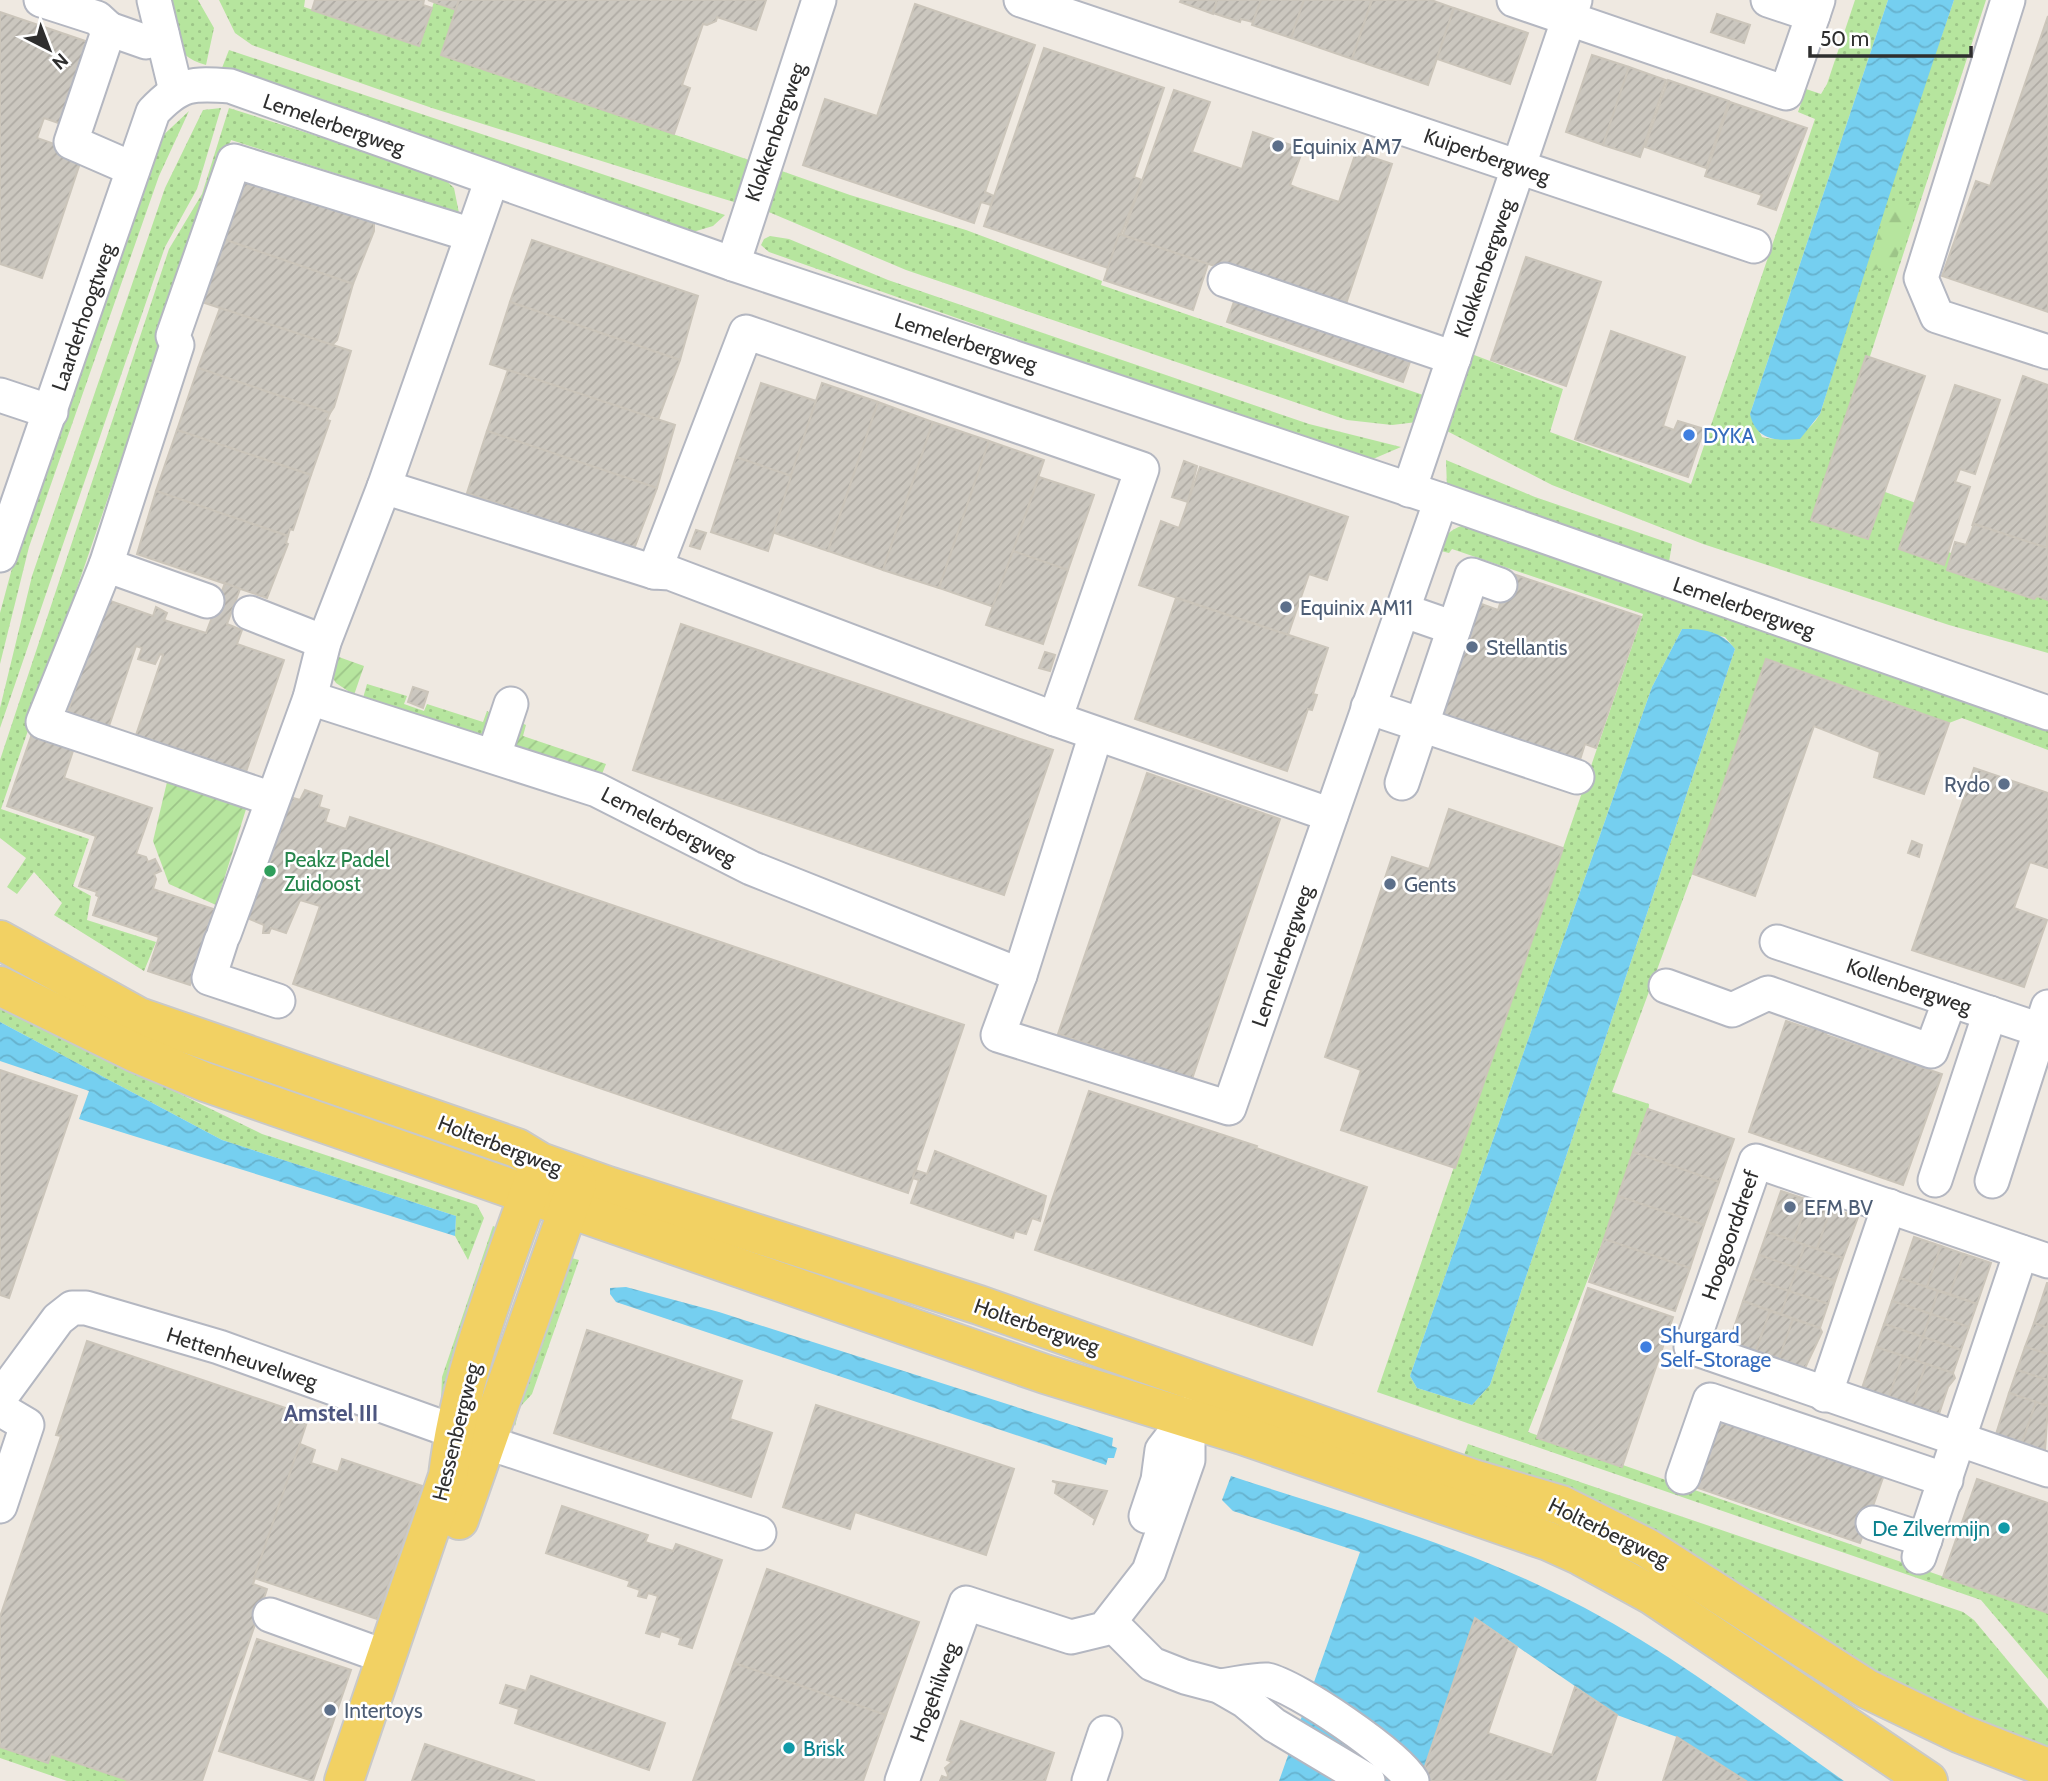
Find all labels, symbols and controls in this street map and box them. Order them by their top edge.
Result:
north arrow [14,14,84,84]
scale bar [1810,14,1971,58]
text: 50 m [1820,26,1869,51]
text: N [47,48,73,74]
street label: Klokkenbergweg [740,59,811,205]
street label: Lemelerbergweg [260,88,409,160]
street label: Kuiperbergweg [1421,123,1554,189]
place label: Equinix AM7 [1292,134,1402,159]
marker: Equinix AM7 [1270,138,1286,154]
street label: Klokkenbergweg [1449,195,1520,341]
street label: Laarderhoogtweg [46,239,120,394]
street label: Lemelerbergweg [892,307,1041,377]
place label: DYKA [1703,423,1754,448]
marker: DYKA [1681,427,1697,443]
street label: Lemelerbergweg [1670,571,1819,643]
place label: Equinix AM11 [1300,595,1413,620]
marker: Equinix AM11 [1278,599,1294,615]
place label: Stellantis [1486,635,1568,660]
marker: Stellantis [1464,639,1480,655]
place label: Rydo [1944,772,1990,797]
marker: Rydo [1996,776,2012,792]
street label: Lemelerbergweg [597,781,741,871]
place label: Peakz Padel Zuidoost [284,847,390,896]
marker: Peakz Padel Zuidoost [262,863,278,879]
place label: Gents [1404,872,1456,897]
marker: Gents [1382,876,1398,892]
street label: Lemelerbergweg [1246,881,1318,1030]
street label: Kollenbergweg [1843,953,1975,1019]
street label: Holterbergweg [434,1110,566,1180]
street label: Hoogoorddreef [1696,1167,1764,1303]
place label: EFM BV [1804,1195,1873,1220]
marker: EFM BV [1782,1199,1798,1215]
street label: Holterbergweg [971,1293,1104,1359]
street label: Hettenheuvelweg [163,1322,321,1394]
place label: Shurgard Self-Storage [1660,1323,1772,1372]
marker: Shurgard Self-Storage [1638,1339,1654,1355]
street label: Hessenbergweg [427,1360,485,1503]
district label: Amstel III [284,1399,378,1427]
street label: Holterbergweg [1545,1492,1674,1572]
place label: De Zilvermijn [1872,1516,1990,1542]
marker: De Zilvermijn [1996,1520,2012,1536]
street label: Hogehilweg [904,1638,964,1745]
place label: Intertoys [344,1698,423,1723]
marker: Intertoys [322,1702,338,1718]
place label: Brisk [803,1736,845,1761]
marker: Brisk [781,1740,797,1756]

